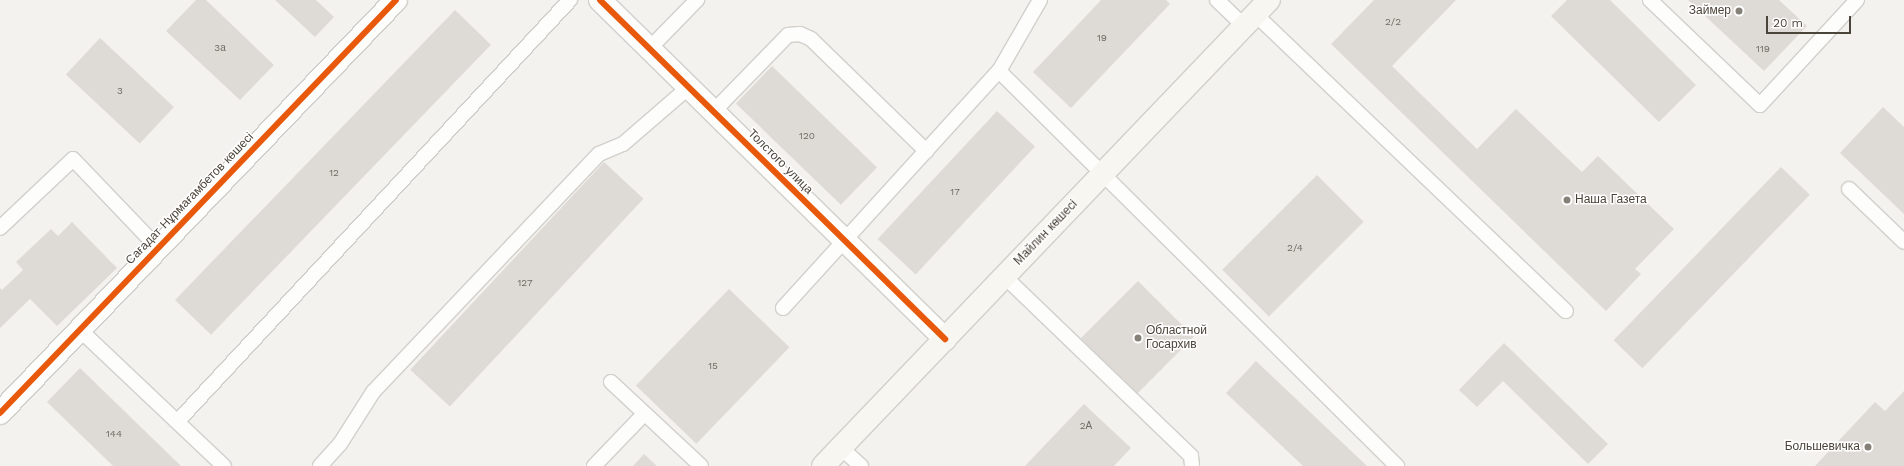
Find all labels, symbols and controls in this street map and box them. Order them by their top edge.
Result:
place label: Займер [1689,4,1731,18]
marker: Займер [1734,6,1744,16]
scale bar [1768,8,1853,34]
house number: 2/2 [1385,16,1401,28]
text: 20 m [1773,16,1803,30]
house number: 19 [1097,32,1107,44]
house number: 3а [214,42,226,54]
house number: 119 [1756,43,1770,55]
house number: 3 [117,85,123,97]
street label: Толстого улица [745,127,815,197]
street label: Сағадат Нұрмағамбетов көшесі [123,130,257,268]
house number: 120 [799,130,815,142]
house number: 12 [329,167,339,179]
house number: 17 [950,186,960,198]
place label: Наша Газета [1575,193,1647,207]
marker: Наша Газета [1562,195,1572,205]
street label: Майлин көшесі [1011,197,1081,269]
house number: 2/4 [1287,242,1303,254]
house number: 127 [517,277,533,289]
place label: Областной Госархив [1146,324,1207,352]
marker: Областной Госархив [1133,333,1143,343]
house number: 15 [708,360,718,372]
house number: 2А [1080,420,1092,432]
house number: 144 [106,428,122,440]
place label: Большевичка [1785,440,1860,454]
marker: Большевичка [1863,442,1873,452]

